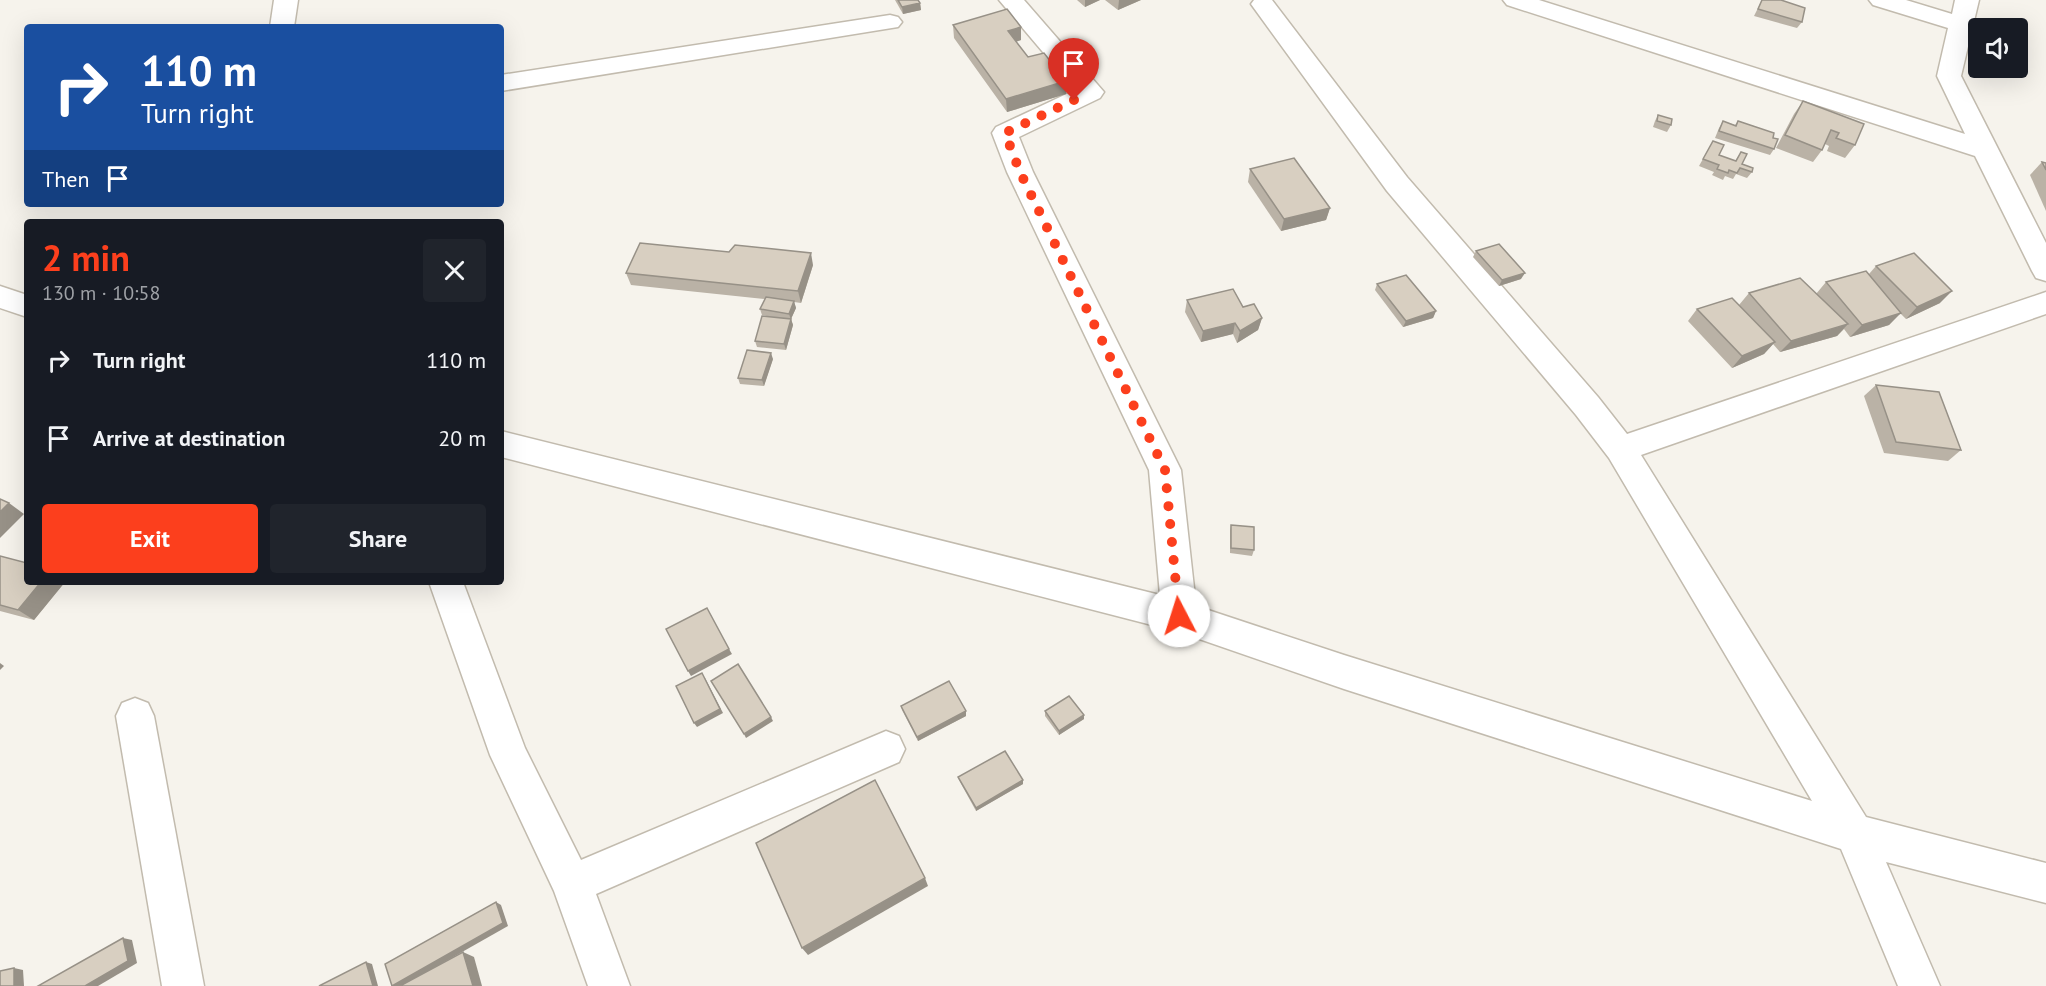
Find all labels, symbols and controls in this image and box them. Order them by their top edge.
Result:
map controls [1968,18,2028,78]
button: sound [1968,18,2028,78]
pin [1048,38,1099,100]
text: 110 m [141,43,257,98]
icon: arrive [1057,47,1090,80]
icon: right [42,48,120,126]
text: Turn right [141,96,254,130]
icon: arrive [101,162,134,195]
text: Then [42,165,89,193]
text: 2 min [42,234,130,281]
button: close [423,239,486,302]
text: 130 m · 10:58 [42,280,160,306]
icon: right [42,344,75,377]
text: Turn right [93,346,185,374]
text: 110 m [426,346,486,374]
icon: arrive [42,422,75,455]
text: Arrive at destination [93,424,285,452]
text: 20 m [438,424,486,452]
button: Exit [42,504,258,573]
button: Share [270,504,486,573]
position arrow [1147,584,1211,648]

